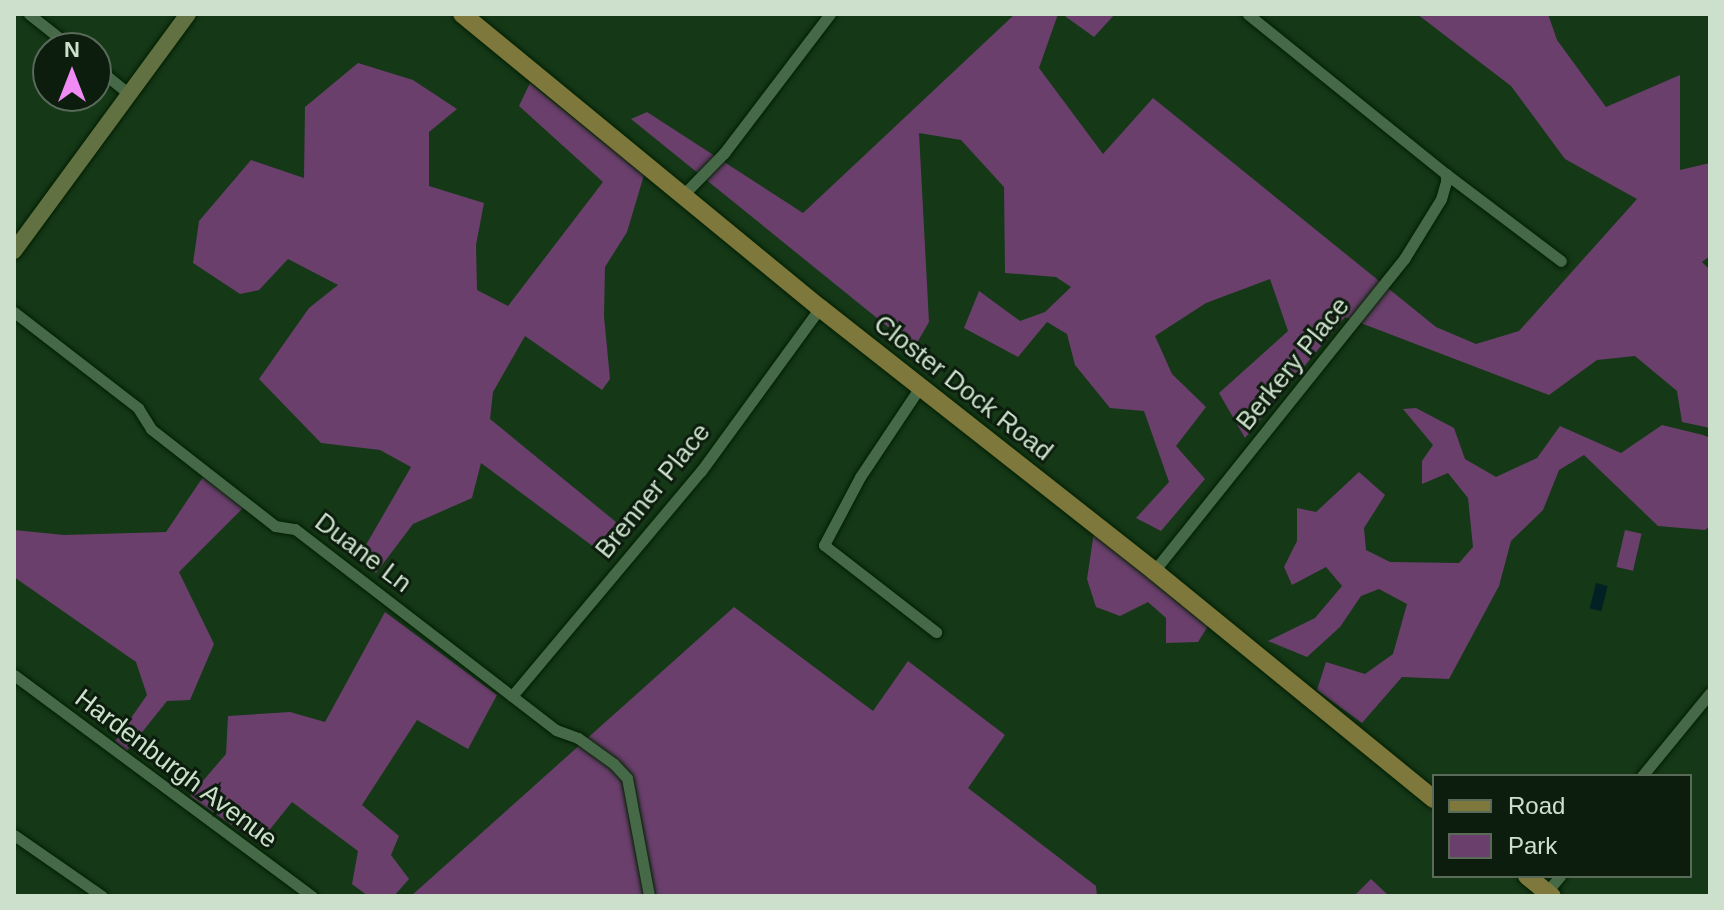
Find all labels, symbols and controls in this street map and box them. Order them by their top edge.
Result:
north arrow [32,32,112,112]
text: N [64,37,80,62]
street label: Berkery Place [1230,291,1356,437]
street label: Closter Dock Road [867,309,1059,467]
street label: Brenner Place [589,417,717,565]
street label: Duane Ln [309,507,417,599]
street label: Hardenburgh Avenue [68,682,284,856]
legend [1432,774,1692,878]
text: Road [1508,792,1565,819]
text: Park [1508,832,1557,859]

